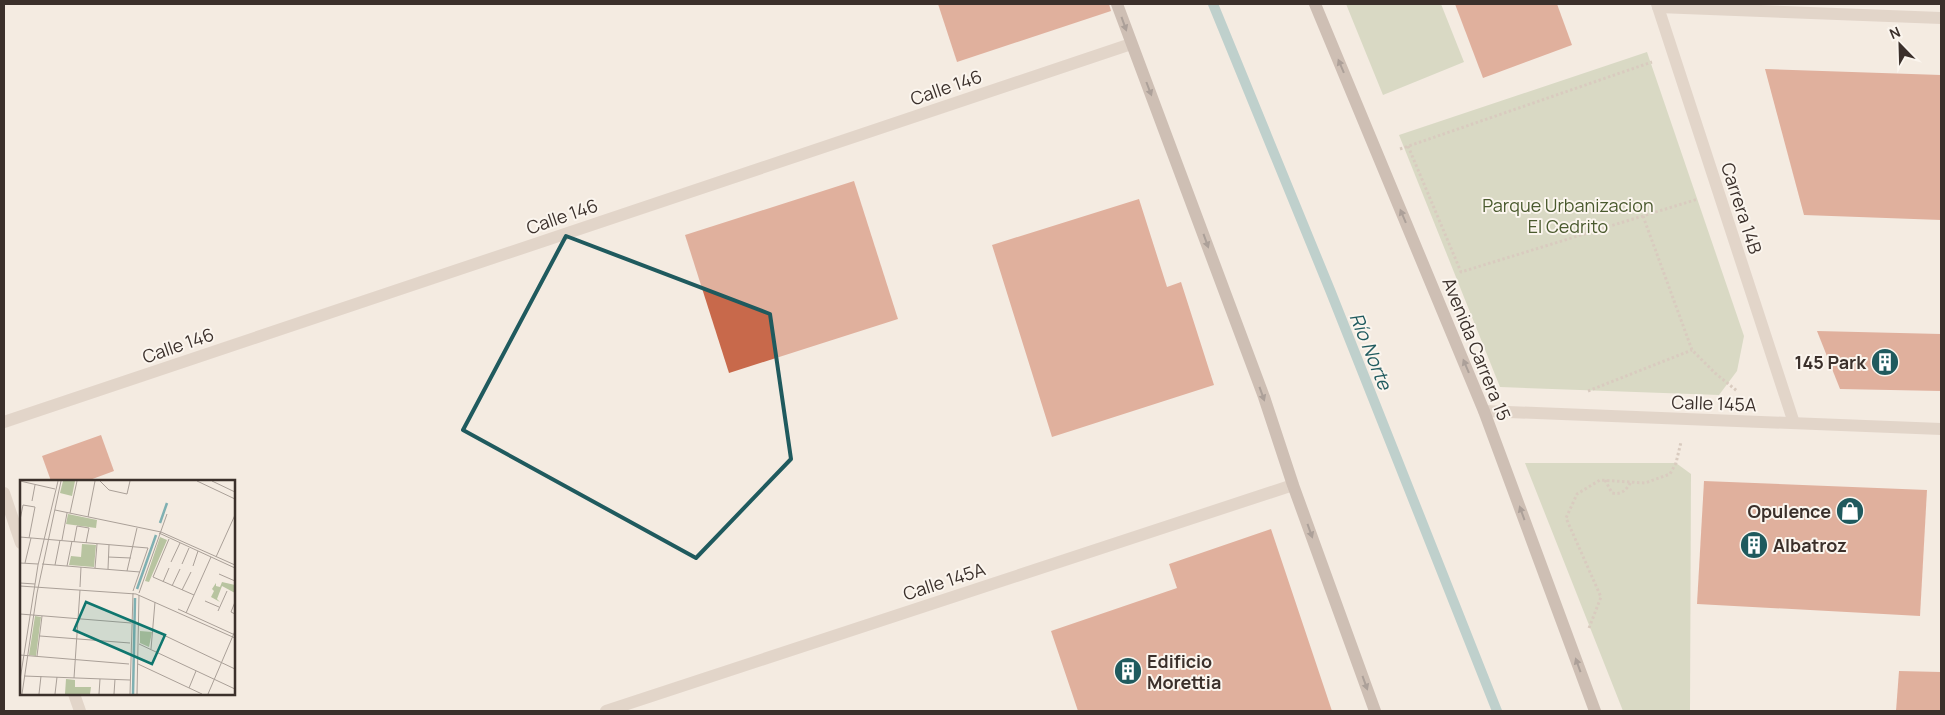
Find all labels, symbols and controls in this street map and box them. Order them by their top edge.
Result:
one-way arrow [1121,16,1128,31]
north arrow [1875,20,1925,70]
text: N [1886,22,1903,43]
one-way arrow [1336,59,1344,73]
street label: Calle 146 [907,64,985,110]
one-way arrow [1145,82,1153,97]
street label: Carrera 14B [1716,159,1768,257]
street label: Calle 146 [523,193,601,239]
park label: Parque Urbanizacion El Cedrito [1482,193,1654,238]
one-way arrow [1399,209,1407,223]
one-way arrow [1202,234,1210,249]
street label: Avenida Carrera 15 [1437,274,1517,424]
water label: Río Norte [1344,309,1399,395]
street label: Calle 146 [139,322,217,368]
building icon: 145 Park [1870,347,1900,377]
place label: 145 Park [1795,350,1867,374]
one-way arrow [1461,359,1469,373]
one-way arrow [1259,386,1266,401]
street label: Calle 145A [1671,390,1757,416]
inset map [20,480,235,695]
shop icon: Opulence [1835,496,1865,526]
place label: Opulence [1748,499,1831,523]
one-way arrow [1518,505,1526,520]
one-way arrow [1307,523,1314,538]
building icon: Albatroz [1739,530,1769,560]
place label: Albatroz [1773,533,1847,557]
street label: Calle 145A [900,556,989,606]
place label: Edificio Morettia [1147,649,1221,694]
building icon: Edificio Morettia [1113,656,1143,686]
one-way arrow [1574,658,1581,673]
one-way arrow [1362,676,1369,691]

